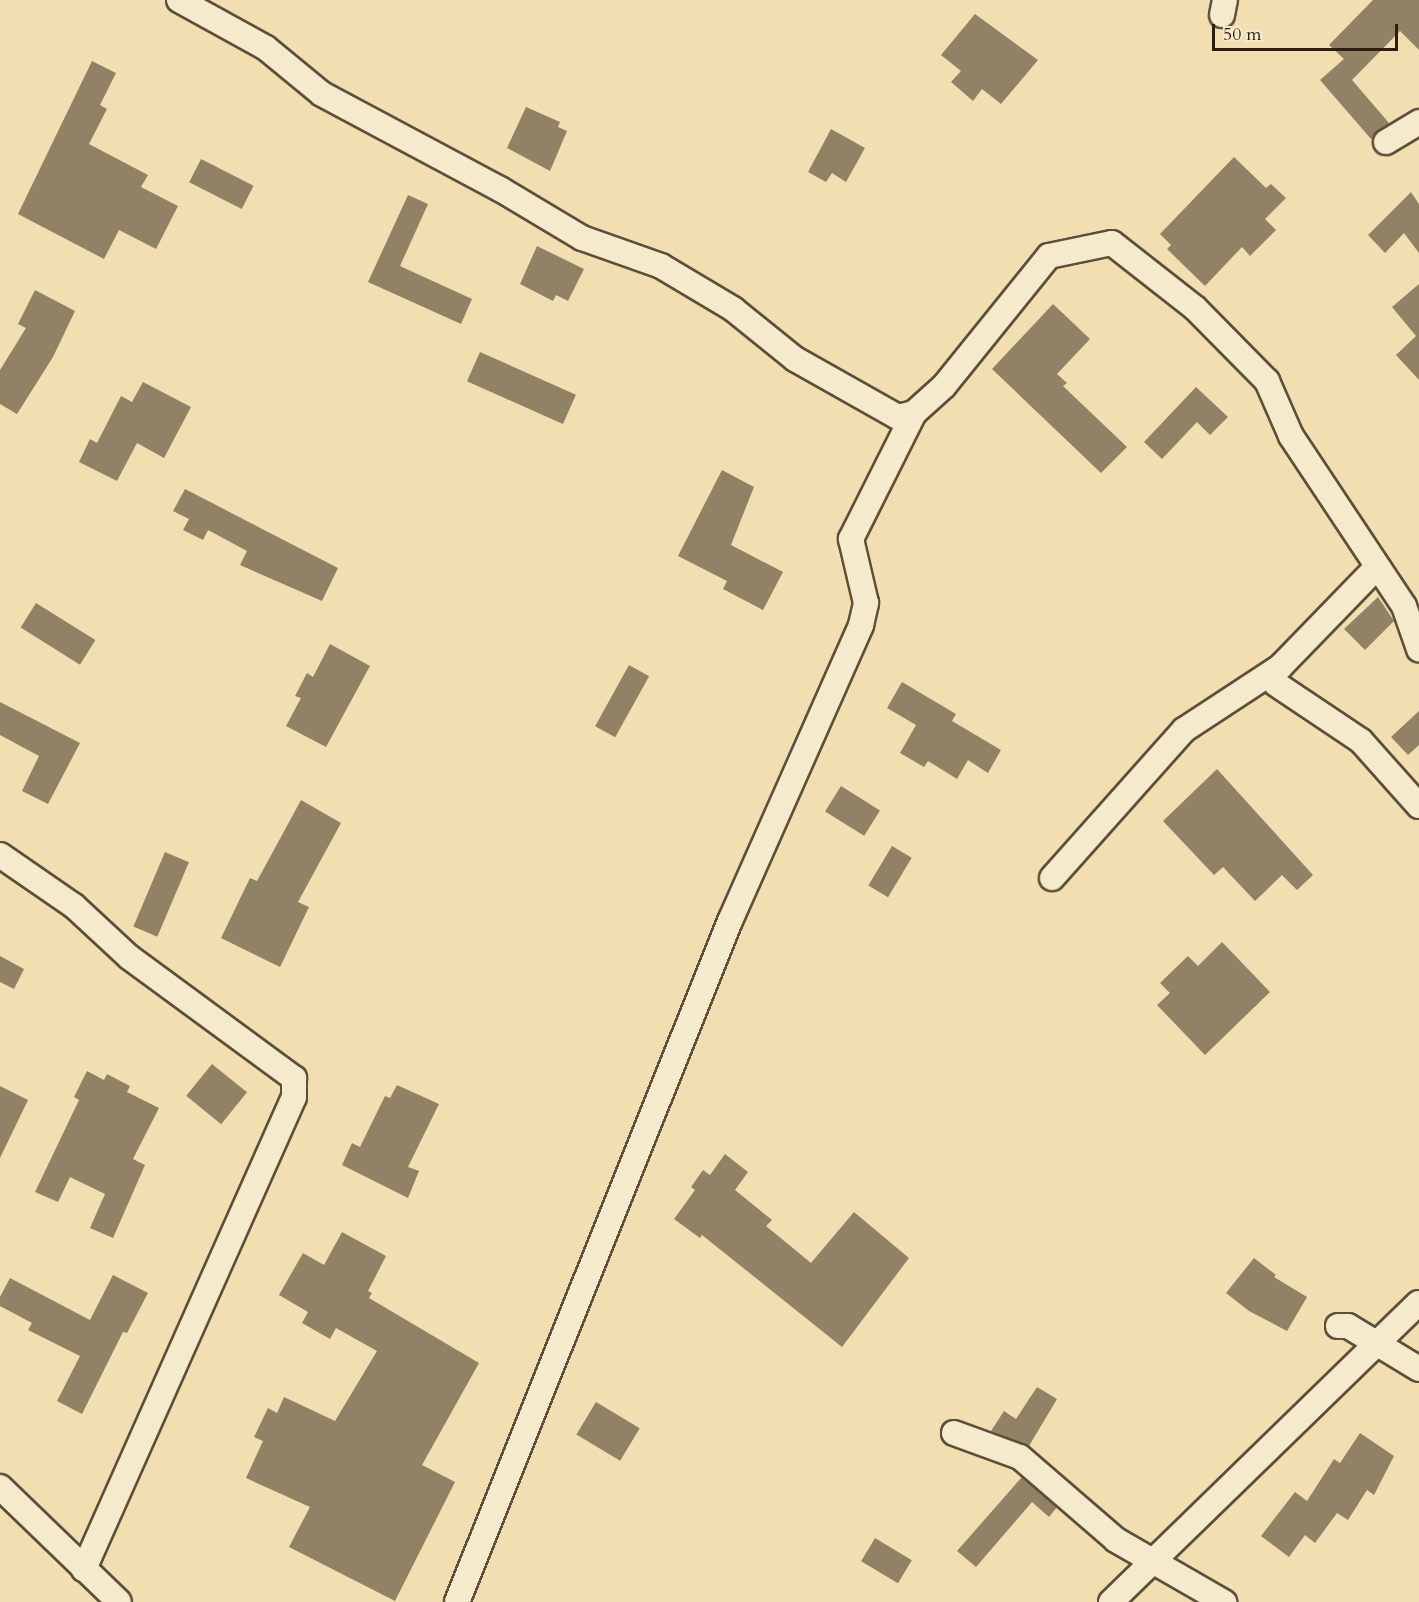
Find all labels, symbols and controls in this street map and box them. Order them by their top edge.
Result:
scale bar [1215,12,1401,50]
text: 50 m [1223,22,1262,47]

